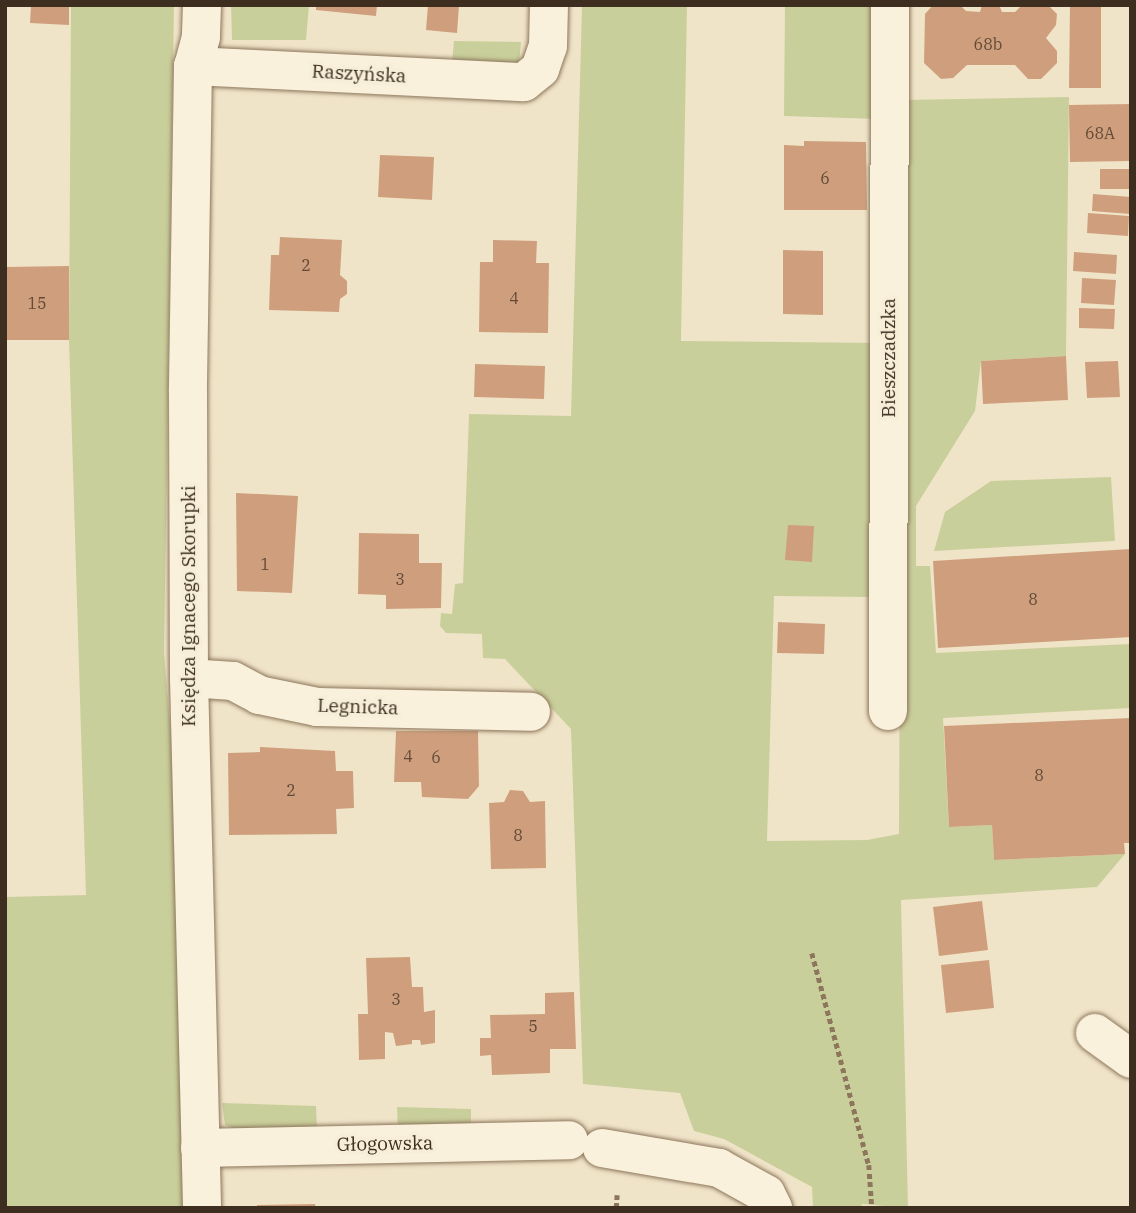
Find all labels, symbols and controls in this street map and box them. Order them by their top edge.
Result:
house number: 68b [974,34,1002,54]
street label: Raszyńska [311,60,407,88]
house number: 68A [1085,123,1115,143]
house number: 6 [820,168,830,188]
house number: 2 [301,255,311,275]
house number: 4 [509,288,519,308]
house number: 15 [27,293,47,313]
street label: Bieszczadzka [878,298,900,418]
street label: Księdza Ignacego Skorupki [178,485,200,727]
house number: 1 [260,554,270,574]
house number: 3 [395,569,405,589]
house number: 8 [1028,589,1038,609]
street label: Legnicka [317,694,399,720]
house number: 4 [403,746,413,766]
house number: 6 [431,747,441,767]
house number: 8 [1034,765,1044,785]
house number: 2 [286,780,296,800]
house number: 8 [513,825,523,845]
house number: 3 [391,989,401,1009]
house number: 5 [528,1016,538,1036]
street label: Głogowska [337,1132,433,1156]

